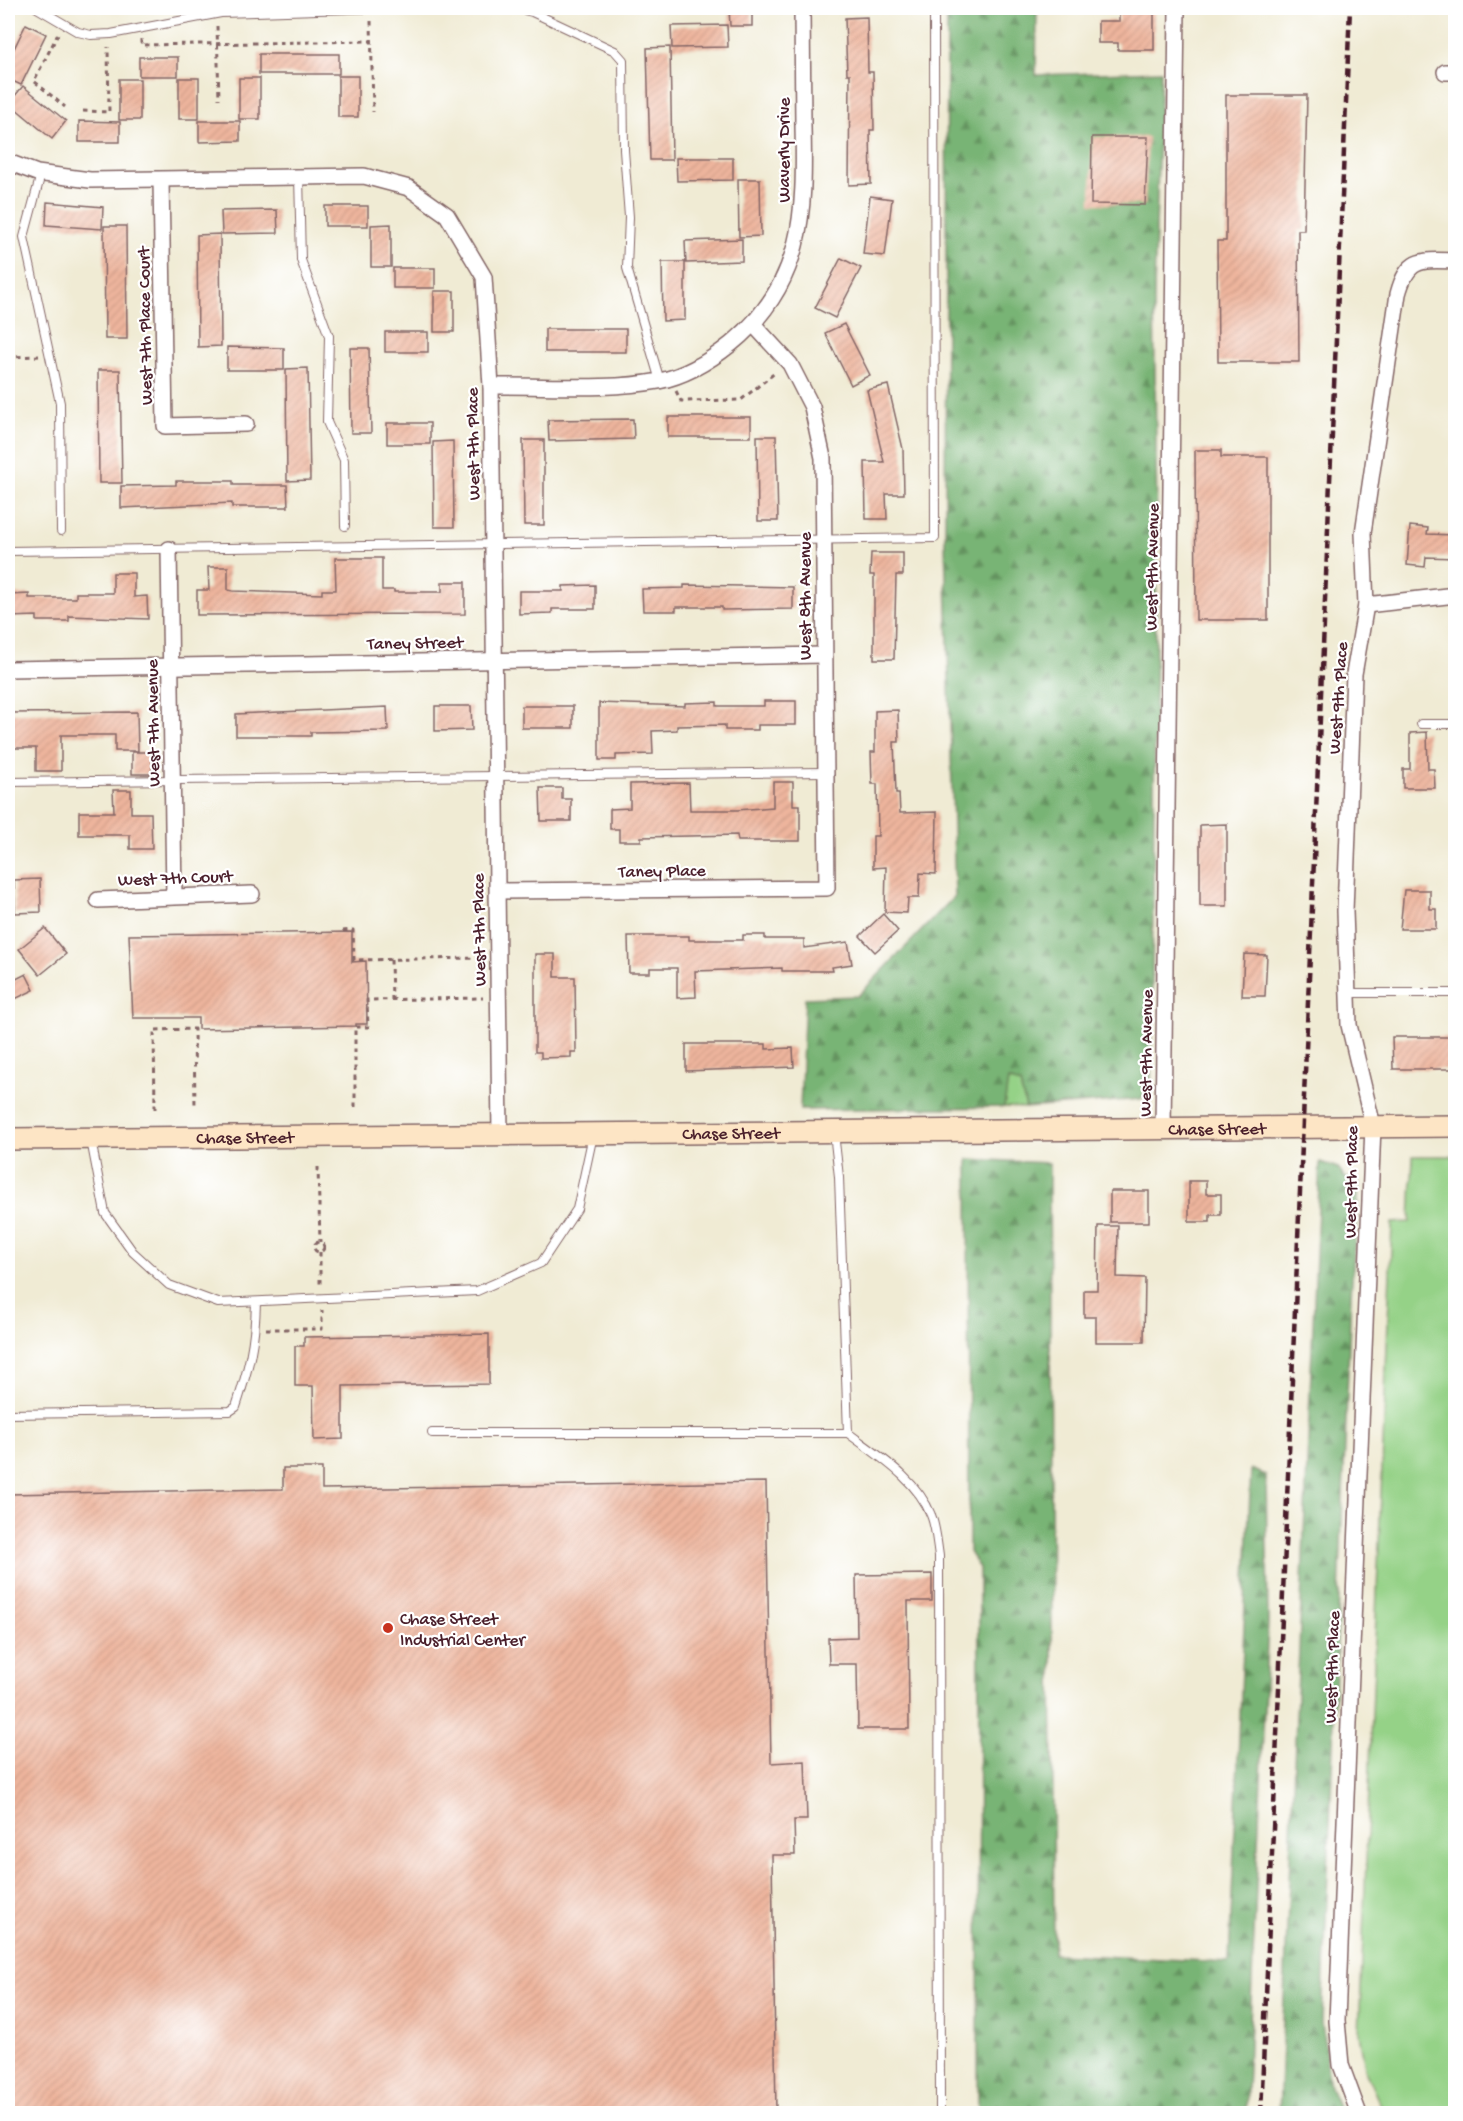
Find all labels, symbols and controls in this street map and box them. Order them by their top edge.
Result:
street label: Waverly Drive [775,97,796,203]
street label: West 7th Place Court [135,245,158,405]
street label: West 7th Place [463,387,486,501]
street label: West 9th Avenue [1142,503,1165,631]
street label: West 8th Avenue [796,531,817,660]
street label: Taney Street [366,633,465,656]
street label: West 9th Place [1325,641,1354,755]
street label: West 7th Avenue [143,658,166,787]
street label: Taney Place [617,861,707,884]
street label: West 7th Court [117,867,234,892]
street label: West 7th Place [469,873,492,987]
street label: West 9th Avenue [1136,989,1159,1117]
street label: Chase Street [1168,1120,1268,1142]
street label: Chase Street [682,1124,782,1146]
street label: West 9th Place [1341,1125,1364,1238]
street label: Chase Street [196,1128,296,1150]
place label: Chase Street Industrial Center [400,1610,527,1652]
street label: West 9th Place [1321,1610,1346,1724]
marker: Chase Street Industrial Center [381,1621,395,1635]

